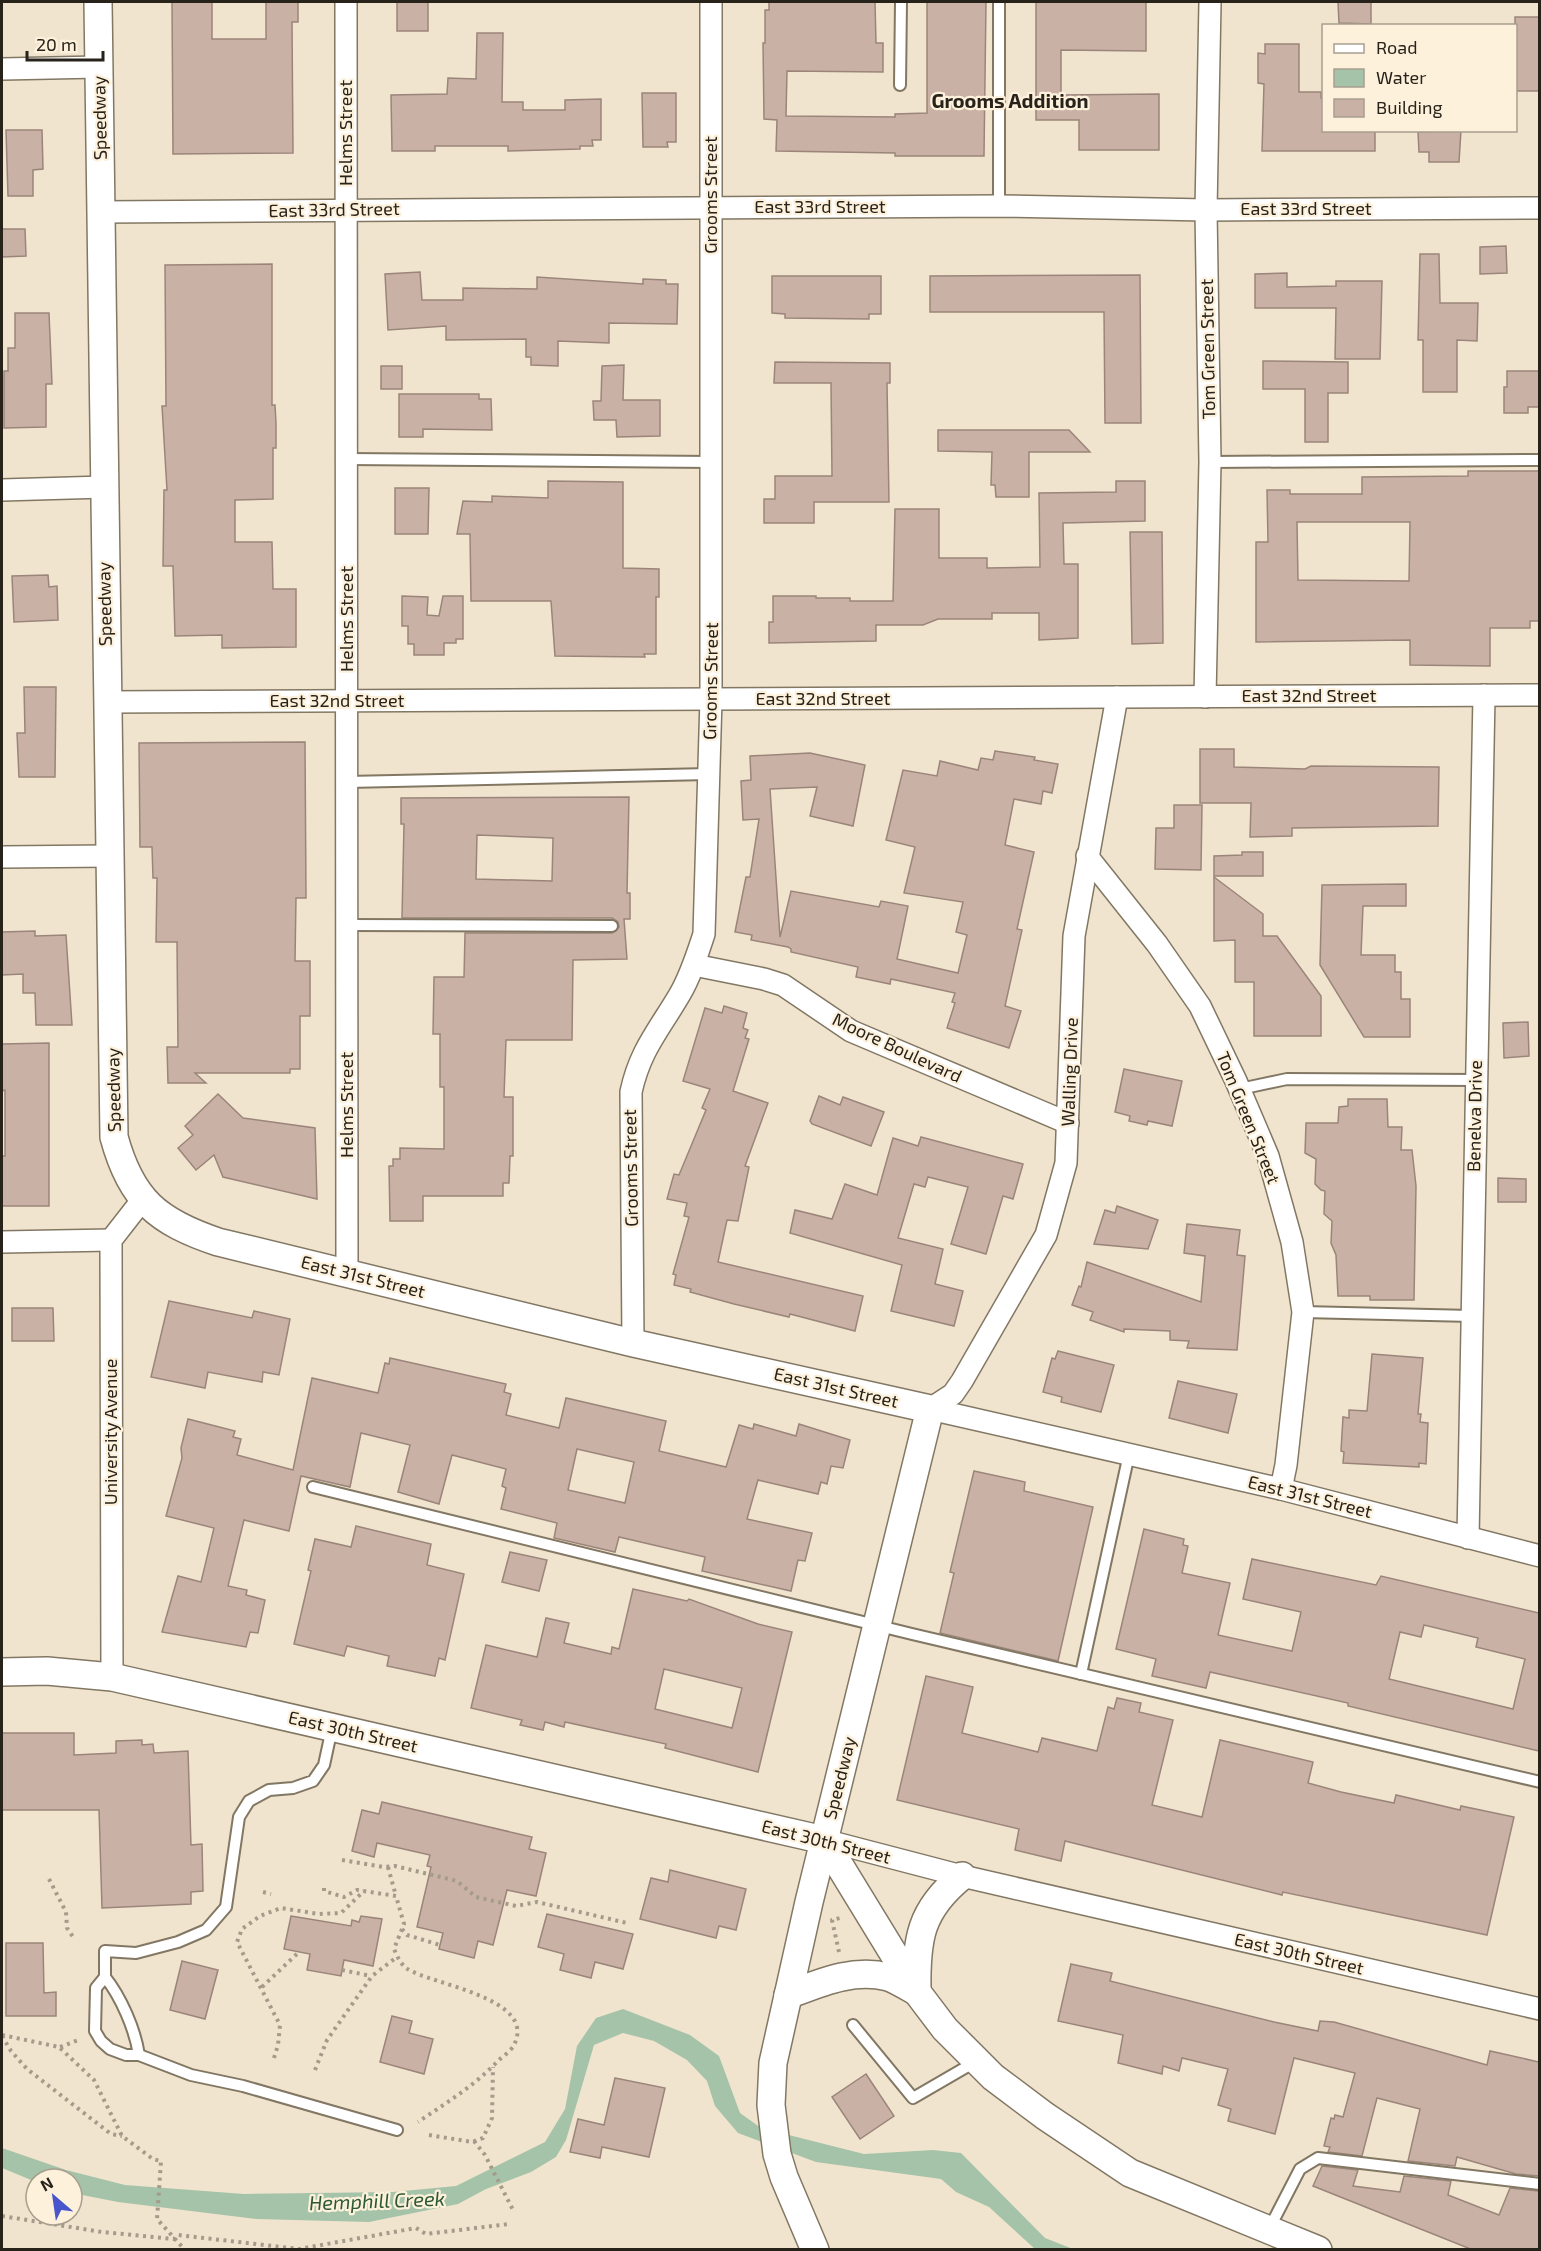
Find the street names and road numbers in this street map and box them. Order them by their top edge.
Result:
street label: Speedway [87,75,111,160]
street label: Helms Street [334,80,356,186]
street label: Grooms Street [699,136,721,254]
street label: East 33rd Street [754,195,886,217]
street label: East 33rd Street [268,197,400,221]
street label: East 33rd Street [1240,197,1372,219]
street label: Tom Green Street [1195,278,1219,419]
street label: Speedway [92,561,116,646]
street label: Helms Street [335,566,357,672]
street label: Grooms Street [698,622,722,740]
street label: East 32nd Street [1242,684,1377,706]
street label: East 32nd Street [756,687,891,709]
street label: East 32nd Street [270,689,405,711]
street label: Moore Boulevard [829,1008,966,1087]
street label: Walling Drive [1056,1017,1082,1127]
street label: Speedway [101,1047,125,1132]
street label: Tom Green Street [1212,1048,1286,1187]
street label: Helms Street [335,1052,357,1158]
street label: Benelva Drive [1462,1060,1486,1172]
street label: Grooms Street [618,1109,642,1227]
street label: East 31st Street [299,1250,428,1302]
street label: University Avenue [99,1359,121,1505]
street label: East 31st Street [772,1362,901,1412]
street label: East 31st Street [1246,1470,1375,1522]
street label: East 30th Street [286,1705,420,1757]
street label: Speedway [818,1734,860,1821]
street label: East 30th Street [759,1814,893,1868]
street label: East 30th Street [1232,1927,1366,1979]

